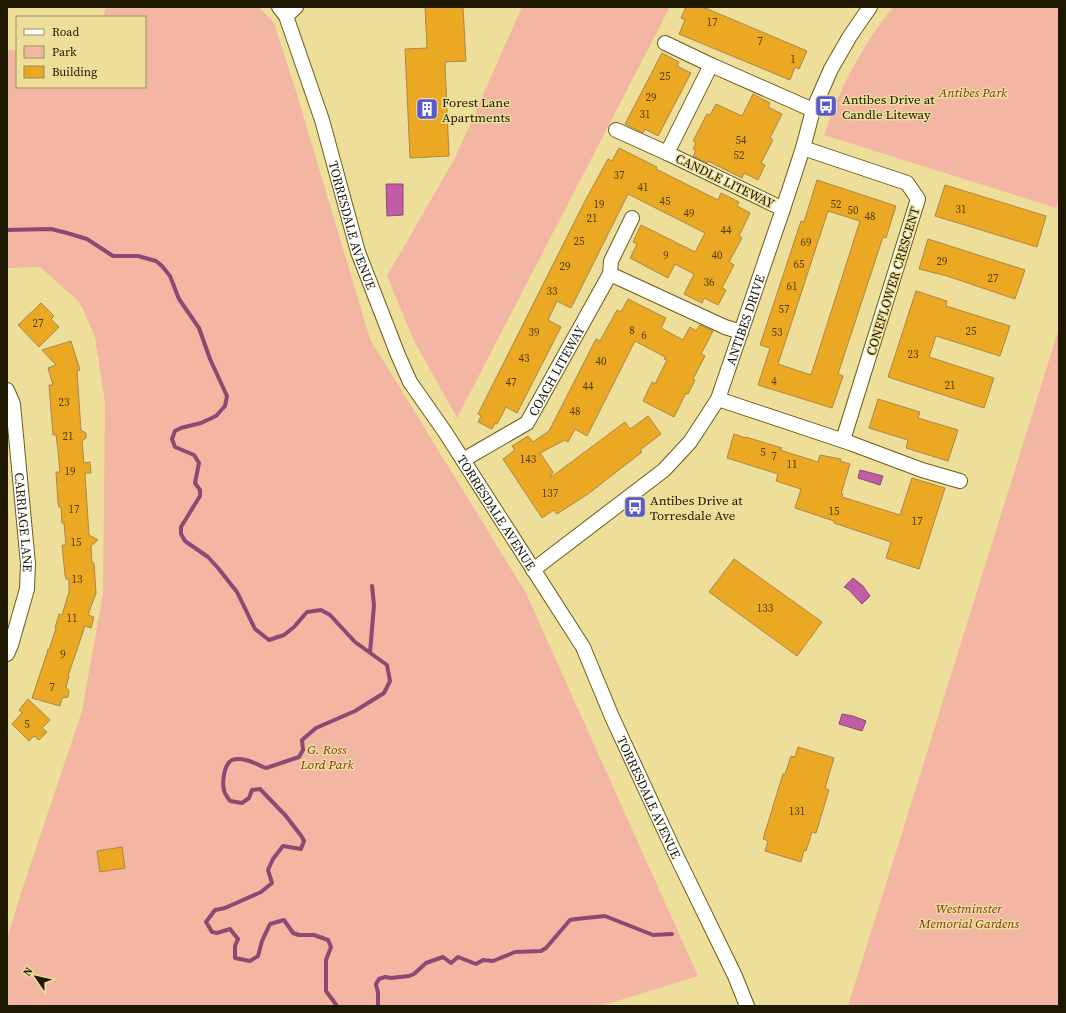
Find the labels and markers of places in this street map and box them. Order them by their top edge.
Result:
place label: Antibes Drive at Candle Liteway [842,91,935,123]
bus stop icon: Antibes Drive at Candle Liteway [813,93,839,119]
place label: Forest Lane Apartments [442,94,511,126]
building icon: Forest Lane Apartments [414,96,440,122]
place label: Antibes Drive at Torresdale Ave [650,492,743,524]
bus stop icon: Antibes Drive at Torresdale Ave [622,494,648,520]

